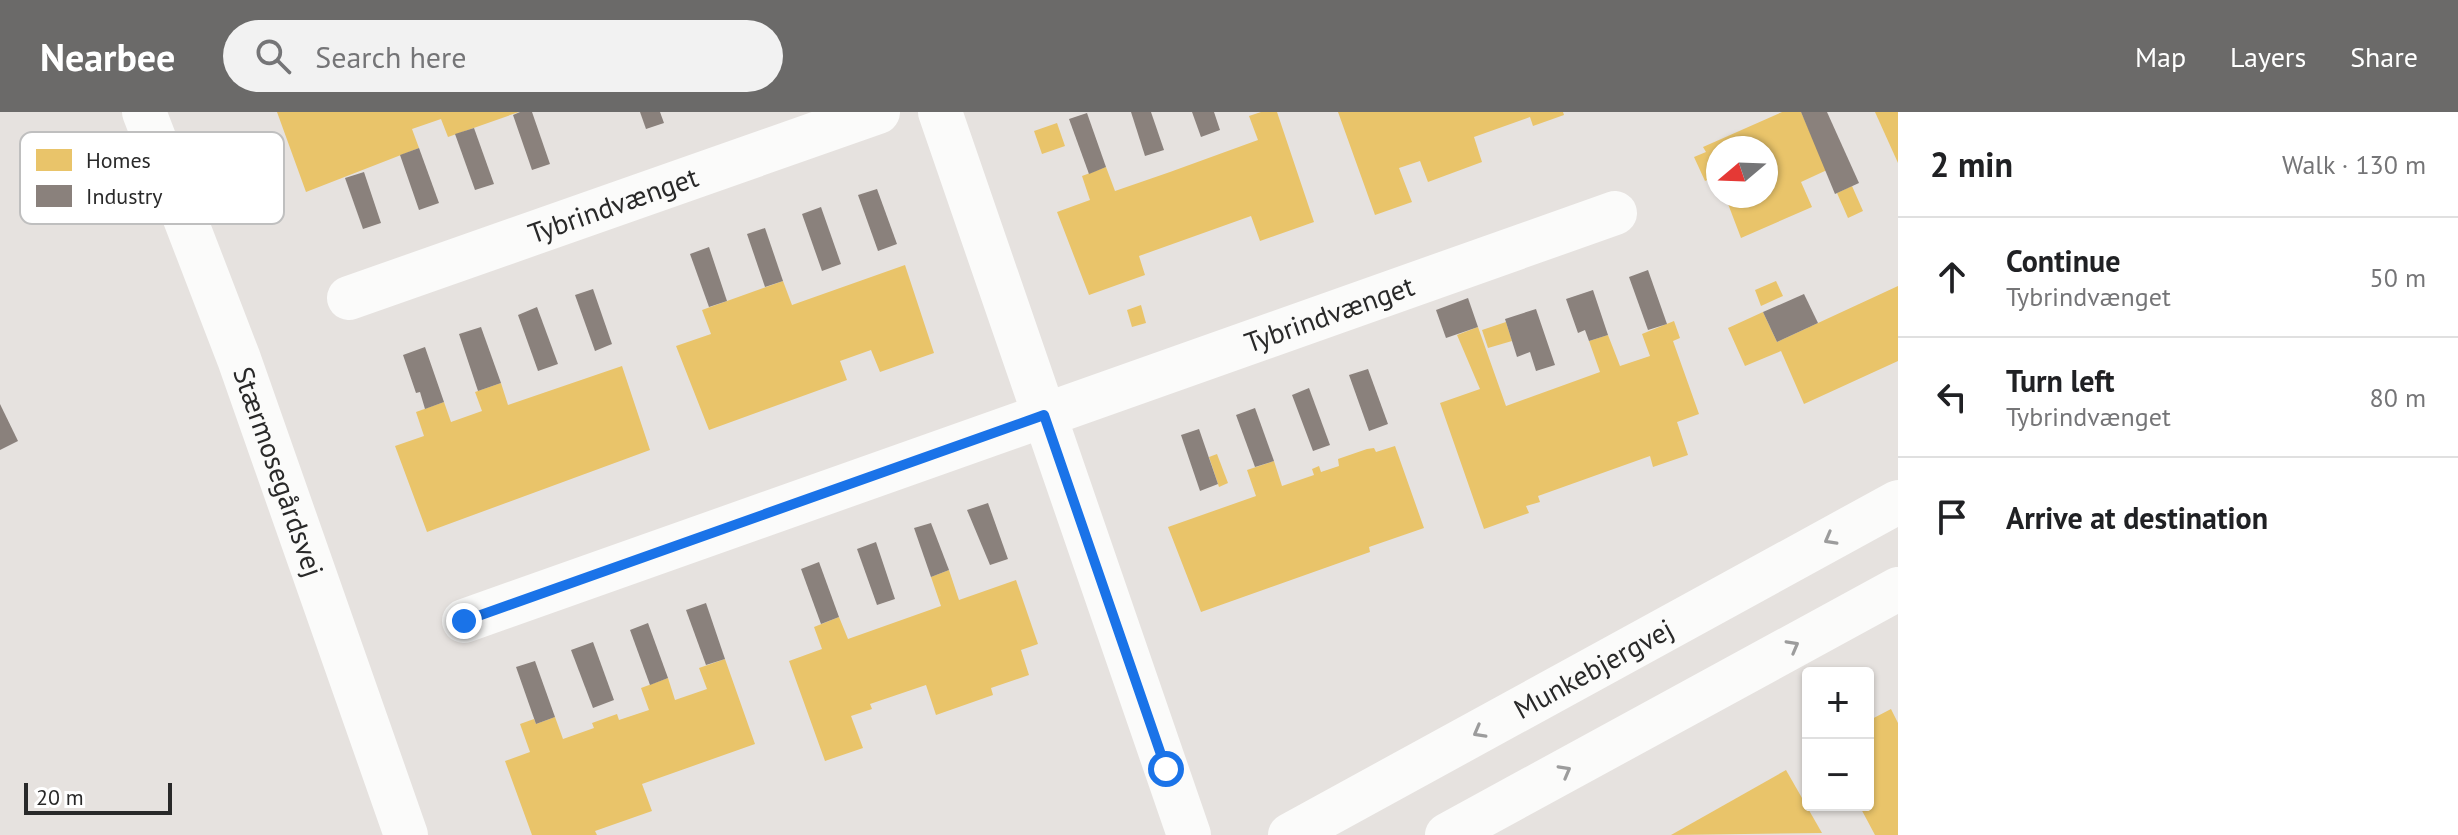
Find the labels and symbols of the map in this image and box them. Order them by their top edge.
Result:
legend [20,132,284,224]
north arrow [1706,136,1778,208]
text: Homes [86,146,151,174]
street label: Tybrindvænget [523,158,703,252]
text: Industry [86,182,163,210]
street label: Tybrindvænget [1239,267,1419,361]
street label: Stærmosegårdsvej [225,362,333,581]
one-way arrow [1823,530,1838,545]
route end [446,603,482,639]
street label: Munkebjergvej [1507,610,1679,727]
one-way arrow [1785,641,1799,656]
one-way arrow [1473,722,1487,737]
route start [1148,751,1184,787]
one-way arrow [1556,765,1570,781]
scale bar [24,779,172,815]

